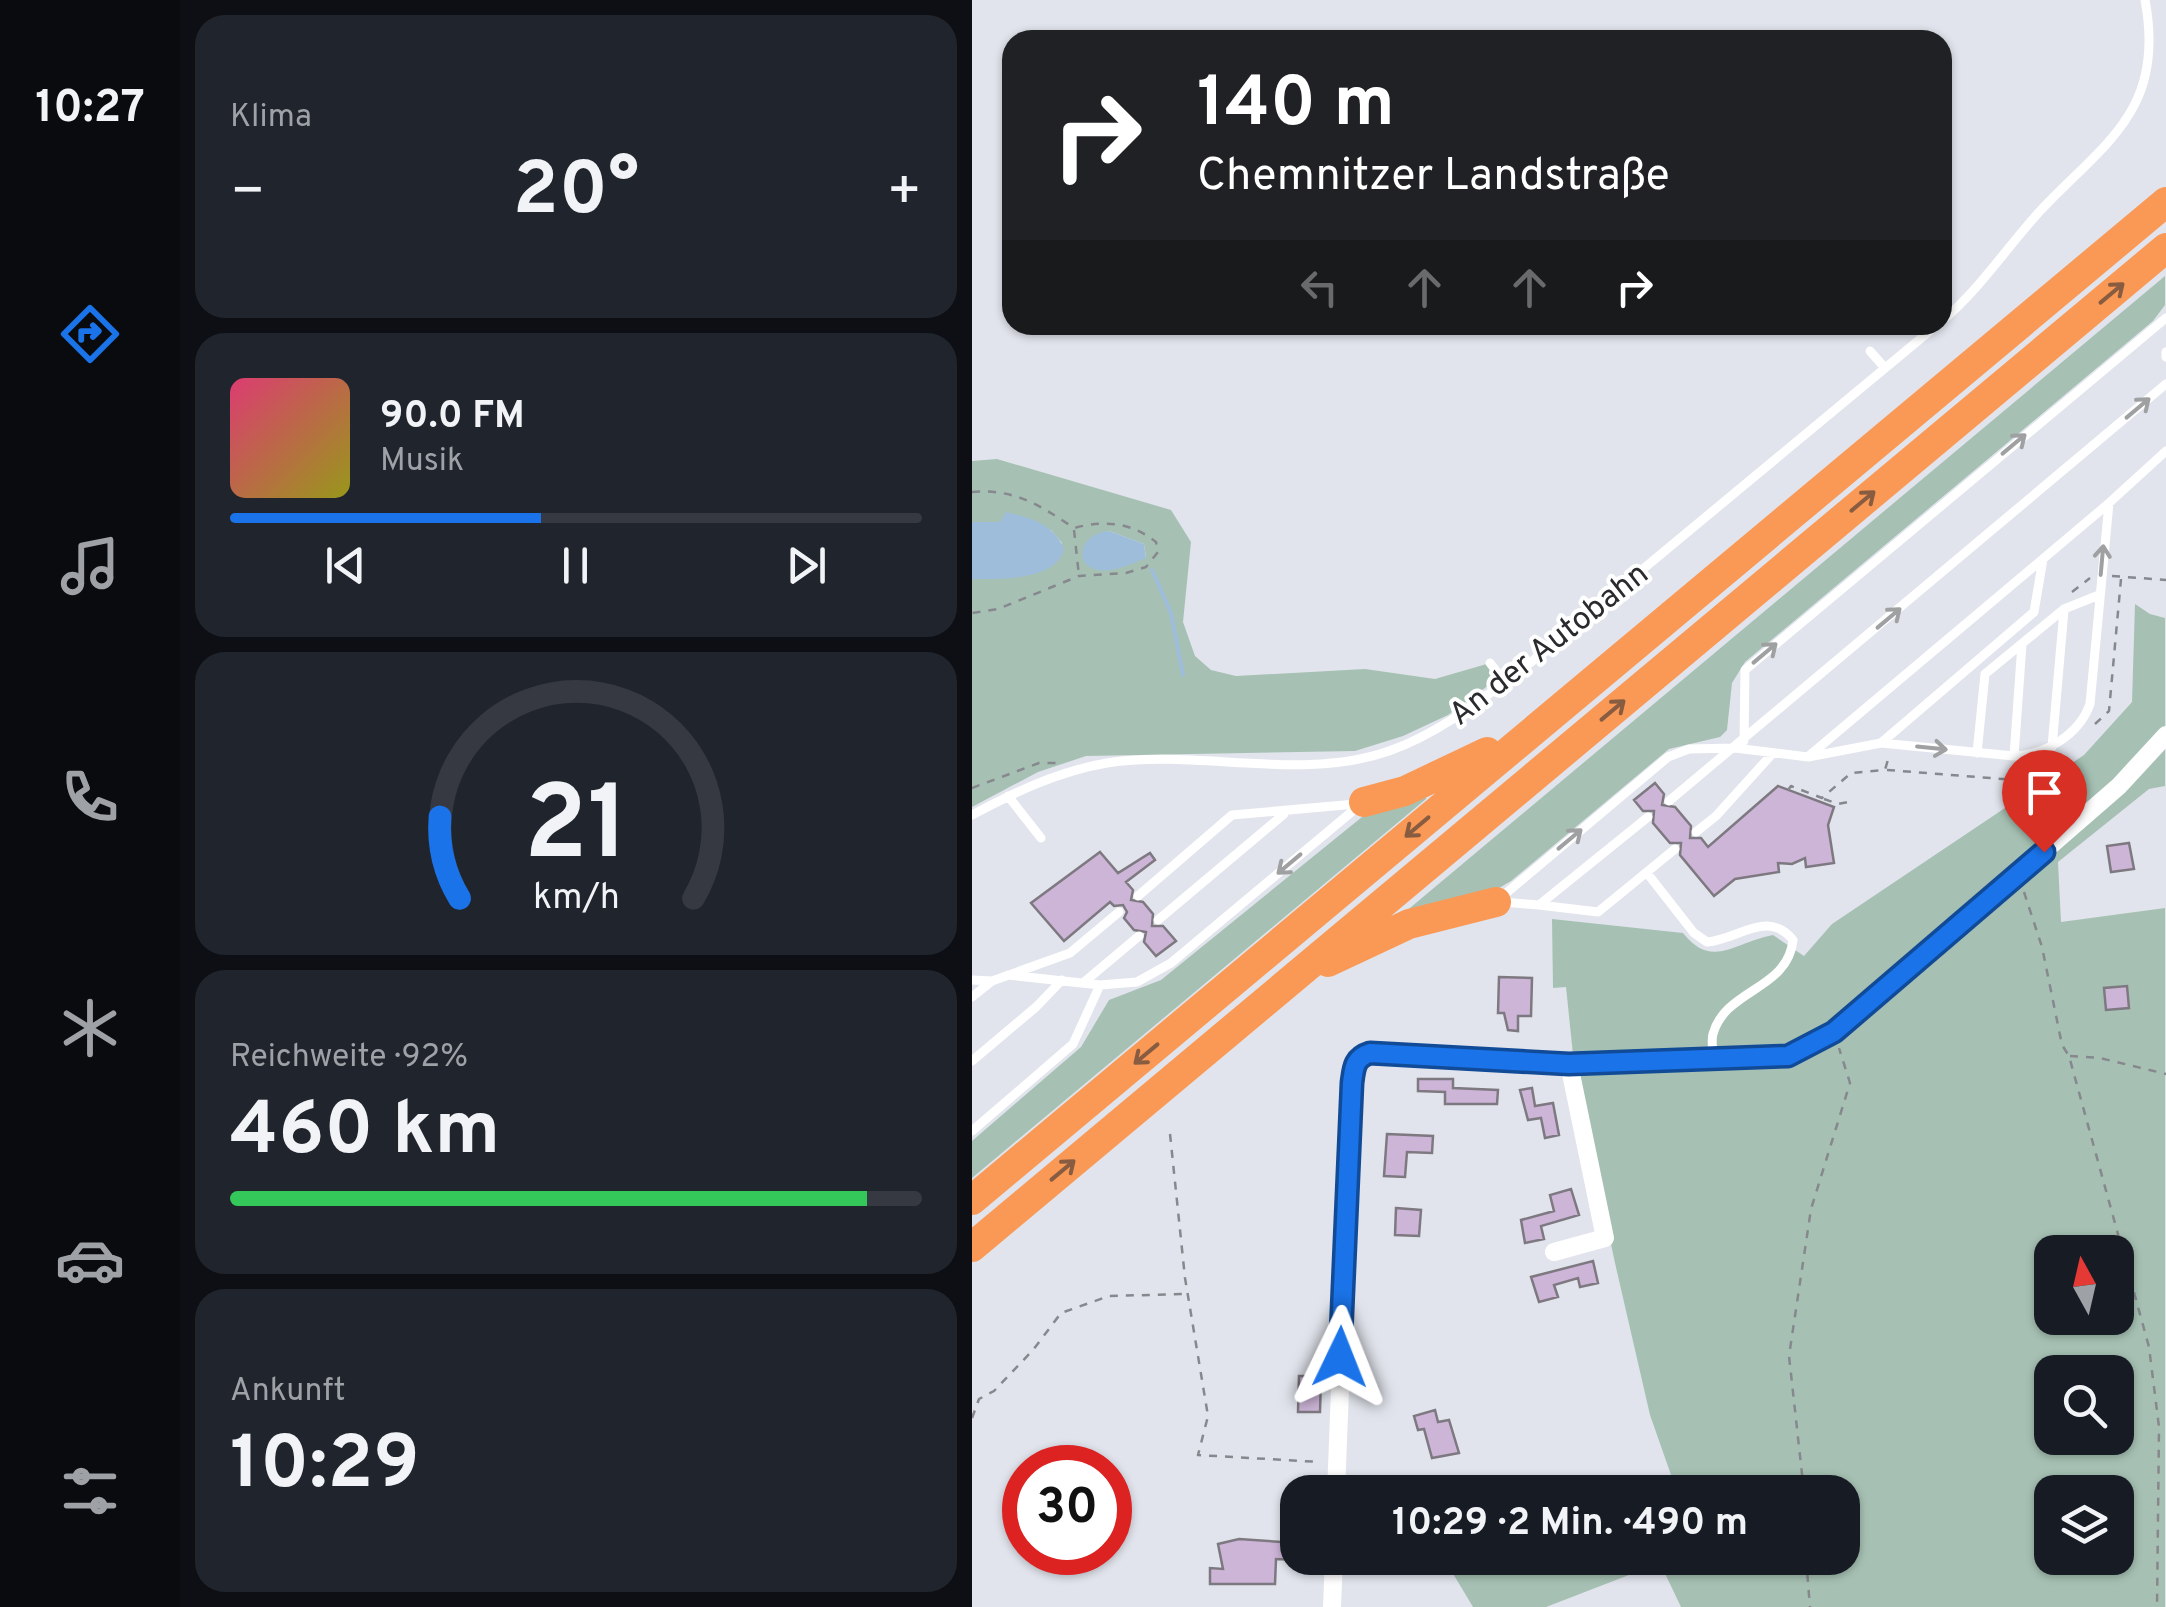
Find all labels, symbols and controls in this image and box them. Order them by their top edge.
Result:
text: 140 m [1197,62,1395,151]
icon: right [1032,70,1162,200]
text: 10:27 [35,81,145,138]
text: Klima [230,98,312,138]
text: 20° [513,146,639,241]
text: Chemnitzer Landstraße [1197,149,1670,206]
text: − [230,159,265,229]
text: + [887,159,922,229]
icon: left [1292,260,1347,315]
icon: ahead [1397,260,1452,315]
icon: ahead [1502,260,1557,315]
icon: right [1607,260,1662,315]
one-way arrow [2098,282,2124,304]
icon: directions [55,299,125,369]
text: 90.0 FM [380,393,525,442]
one-way arrow [2124,397,2150,419]
one-way arrow [2001,434,2027,456]
text: Musik [380,442,464,482]
one-way arrow [1849,491,1875,513]
icon: music [55,531,125,601]
icon: previous [318,538,373,593]
icon: pause [548,538,603,593]
icon: next [779,538,834,593]
one-way arrow [2093,545,2112,577]
street label: An der Autobahn [1442,555,1658,736]
one-way arrow [1876,607,1902,629]
one-way arrow [1751,642,1777,664]
one-way arrow [1600,699,1626,721]
one-way arrow [1915,739,1948,758]
pin [2002,750,2087,853]
icon: phone [55,762,125,832]
text: 21 [523,764,629,896]
icon: arrive [2017,765,2072,820]
one-way arrow [1404,816,1430,838]
one-way arrow [1557,828,1583,850]
one-way arrow [1276,853,1302,875]
text: km/h [533,876,619,922]
icon: climate [55,993,125,1063]
text: Reichweite · 92% [230,1038,468,1078]
one-way arrow [1133,1043,1159,1065]
text: 460 km [230,1086,500,1181]
one-way arrow [1050,1159,1076,1181]
icon: car [55,1225,125,1295]
north arrow [2034,1235,2134,1335]
map controls [2034,1235,2134,1575]
position arrow [1288,1305,1392,1409]
button: search [2034,1355,2134,1455]
text: Ankunft [230,1372,346,1412]
text: 10:29 [230,1420,420,1515]
speed limit sign: 30 [1002,1445,1132,1575]
icon: filters [55,1456,125,1526]
button: layers [2034,1475,2134,1575]
text: 10:29 · 2 Min. · 490 m [1392,1500,1748,1549]

